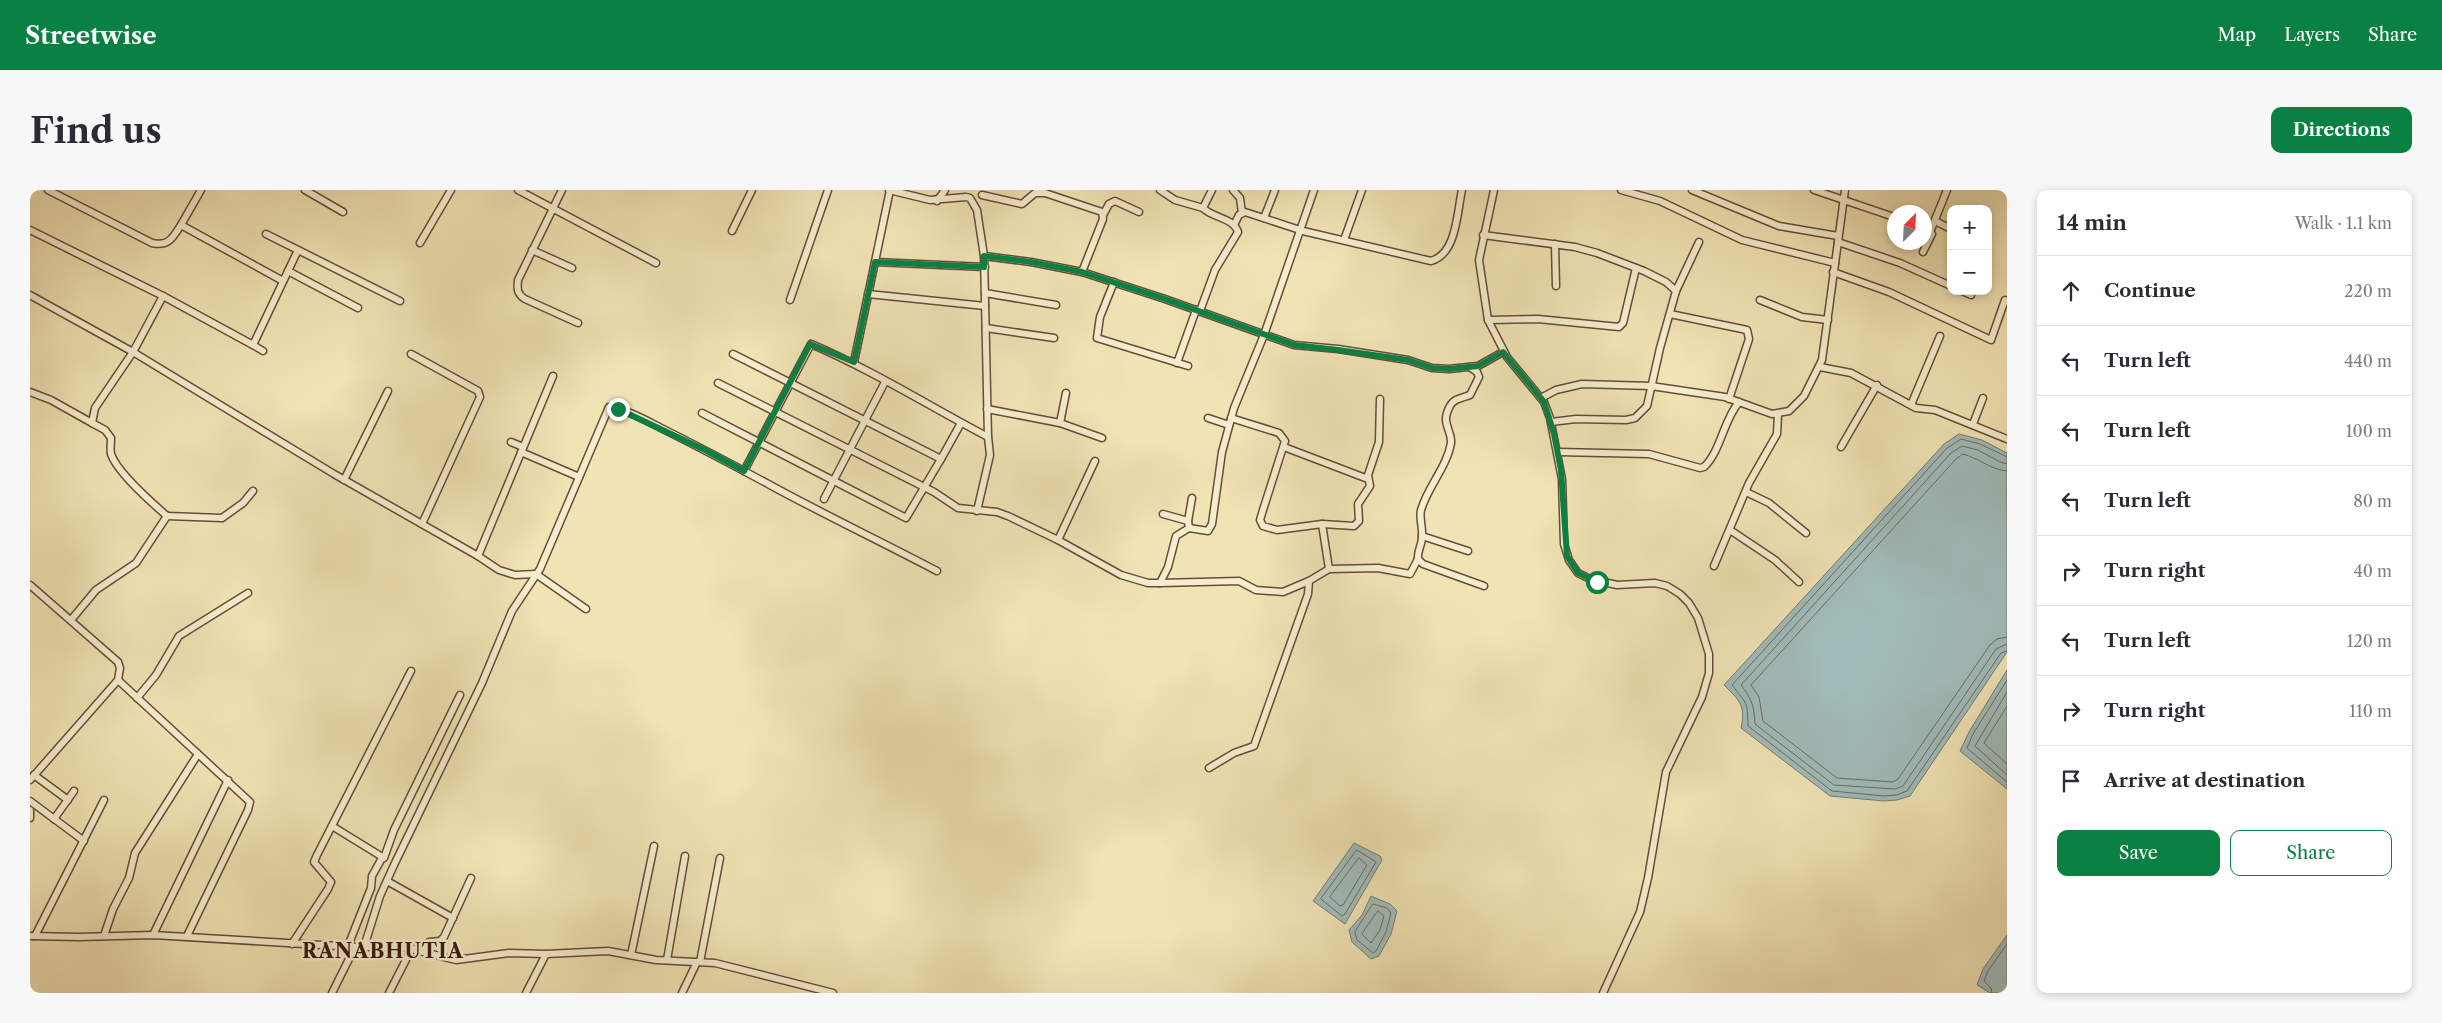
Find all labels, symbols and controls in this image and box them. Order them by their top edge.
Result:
text: Streetwise [25,21,157,50]
text: Map [2218,24,2256,46]
text: Layers [2284,24,2340,46]
text: Share [2368,24,2417,46]
button: Directions [2271,107,2412,153]
text: Find us [30,109,162,152]
north arrow [1887,205,1932,250]
map controls [1947,205,1992,295]
button: + [1947,205,1992,250]
text: 14 min [2057,210,2127,235]
text: Walk · 1.1 km [2295,213,2392,233]
button: − [1947,250,1992,295]
icon: ahead [2057,277,2085,305]
text: Continue [2104,279,2196,302]
text: 220 m [2344,281,2392,301]
icon: left [2057,347,2085,375]
text: Turn left [2104,349,2191,372]
text: 440 m [2344,351,2392,371]
route end [607,398,630,421]
icon: left [2057,417,2085,445]
text: Turn left [2104,419,2191,442]
text: 100 m [2346,421,2392,441]
icon: left [2057,487,2085,515]
text: Turn left [2104,489,2191,512]
text: 80 m [2353,491,2392,511]
icon: right [2057,557,2085,585]
text: Turn right [2104,559,2205,582]
text: 40 m [2353,561,2392,581]
route start [1586,571,1609,594]
icon: left [2057,627,2085,655]
text: Turn left [2104,629,2191,652]
text: 120 m [2347,631,2392,651]
icon: right [2057,697,2085,725]
text: Turn right [2104,699,2205,722]
text: 110 m [2349,701,2392,721]
icon: arrive [2057,767,2085,795]
text: Arrive at destination [2104,769,2305,792]
button: Save [2057,830,2220,876]
button: Share [2230,830,2392,876]
district label: RANABHUTIA [302,939,464,963]

